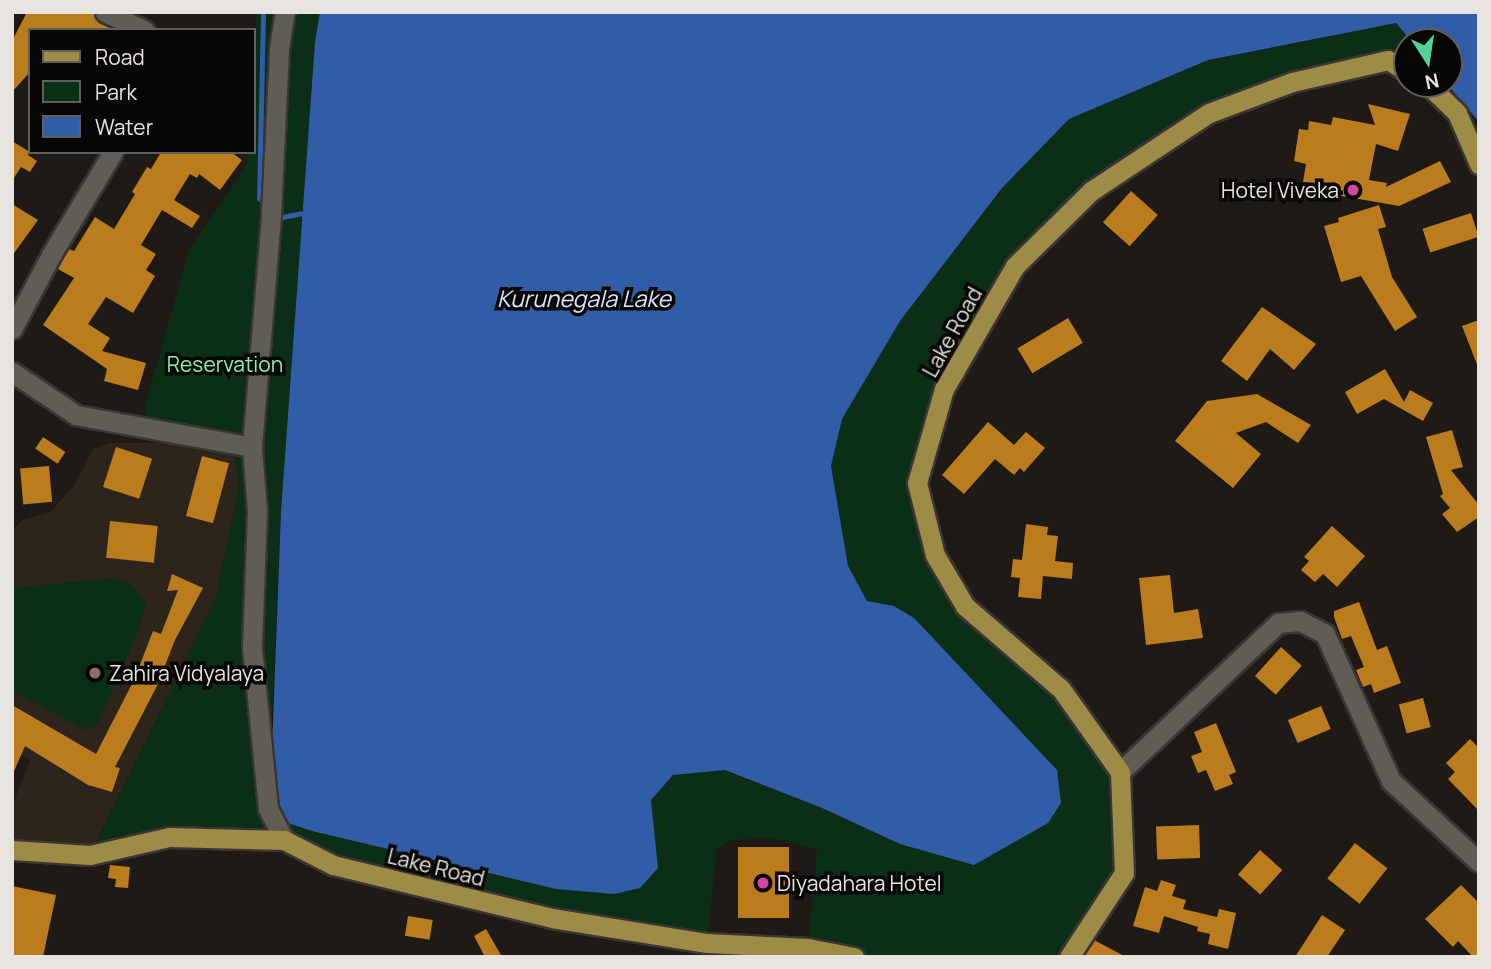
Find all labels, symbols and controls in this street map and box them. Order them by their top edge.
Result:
legend [28,28,256,154]
north arrow [1393,28,1463,98]
text: Road [95,43,145,71]
text: N [1423,67,1441,96]
text: Park [95,78,137,106]
text: Water [95,113,153,141]
place label: Hotel Viveka [1221,177,1339,203]
marker: Hotel Viveka [1345,182,1361,198]
street label: Lake Road [917,283,987,381]
water label: Kurunegala Lake [497,284,671,312]
park label: Reservation [167,351,283,377]
place label: Zahira Vidyalaya [109,660,264,686]
marker: Zahira Vidyalaya [87,665,103,681]
street label: Lake Road [385,843,487,891]
place label: Diyadahara Hotel [777,870,942,896]
marker: Diyadahara Hotel [755,875,771,891]

